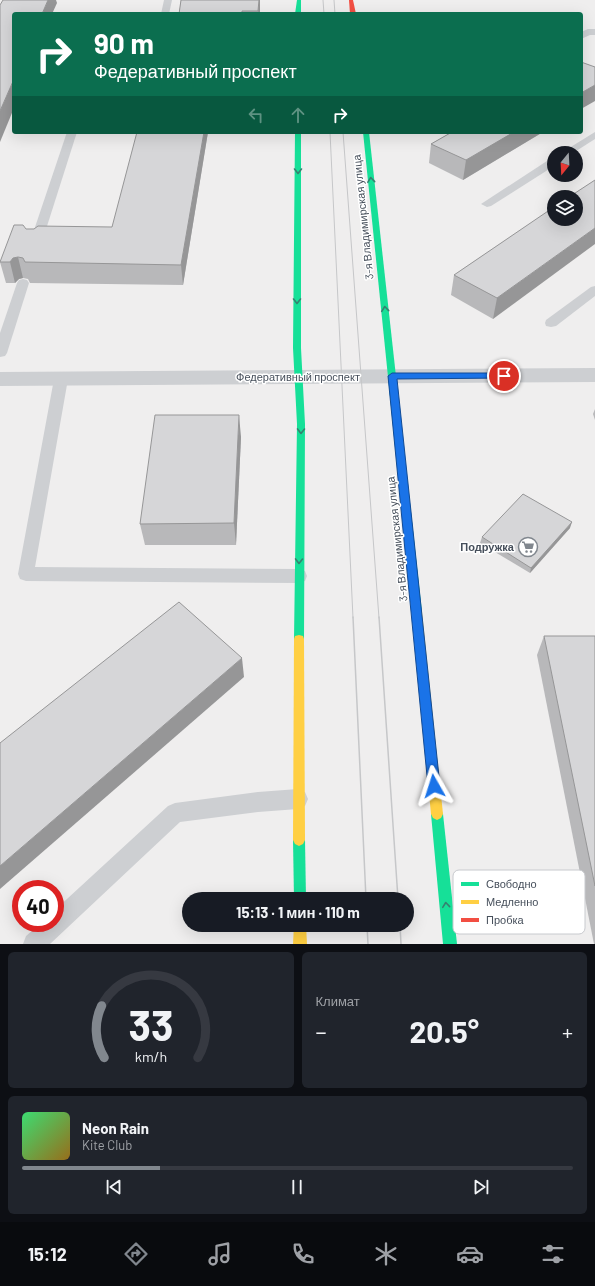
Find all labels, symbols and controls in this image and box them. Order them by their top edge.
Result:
text: 90 m [94,26,154,60]
icon: right [28,28,80,80]
text: Федеративный проспект [94,60,297,82]
icon: left [245,104,267,126]
icon: ahead [287,104,309,126]
icon: right [329,104,351,126]
north arrow [547,146,583,182]
map controls [547,146,583,226]
street label: 3-я Владимирская улица [349,153,376,280]
one-way arrow [294,168,302,174]
one-way arrow [367,177,376,183]
button: layers [547,190,583,226]
one-way arrow [293,298,301,304]
one-way arrow [381,306,390,312]
pin [487,359,521,393]
icon: arrive [493,365,515,387]
street label: Федеративный проспект [236,370,360,383]
one-way arrow [297,428,305,434]
street label: 3-я Владимирская улица [383,475,410,602]
supermarket icon: Подружка [517,536,539,558]
place label: Подружка [460,540,515,553]
one-way arrow [295,558,303,564]
position arrow [413,765,455,807]
legend [453,870,585,934]
text: Свободно [486,877,537,890]
speed limit sign: 40 [12,880,64,932]
text: Медленно [486,895,538,908]
one-way arrow [442,902,451,908]
text: 15:13 · 1 мин · 110 m [236,903,360,921]
text: Пробка [486,913,524,926]
text: Климат [316,993,360,1009]
text: 33 [128,999,173,1049]
text: 20.5° [410,1013,479,1049]
text: − [316,1018,327,1044]
text: + [562,1018,573,1044]
text: km/h [135,1048,167,1065]
text: Neon Rain [82,1119,149,1137]
text: Kite Club [82,1137,132,1153]
icon: previous [103,1176,125,1198]
icon: pause [286,1176,308,1198]
icon: next [470,1176,492,1198]
icon: directions [122,1240,150,1268]
icon: music [206,1240,234,1268]
icon: phone [289,1240,317,1268]
icon: climate [372,1240,400,1268]
icon: car [456,1240,484,1268]
icon: filters [539,1240,567,1268]
text: 15:12 [28,1243,67,1265]

